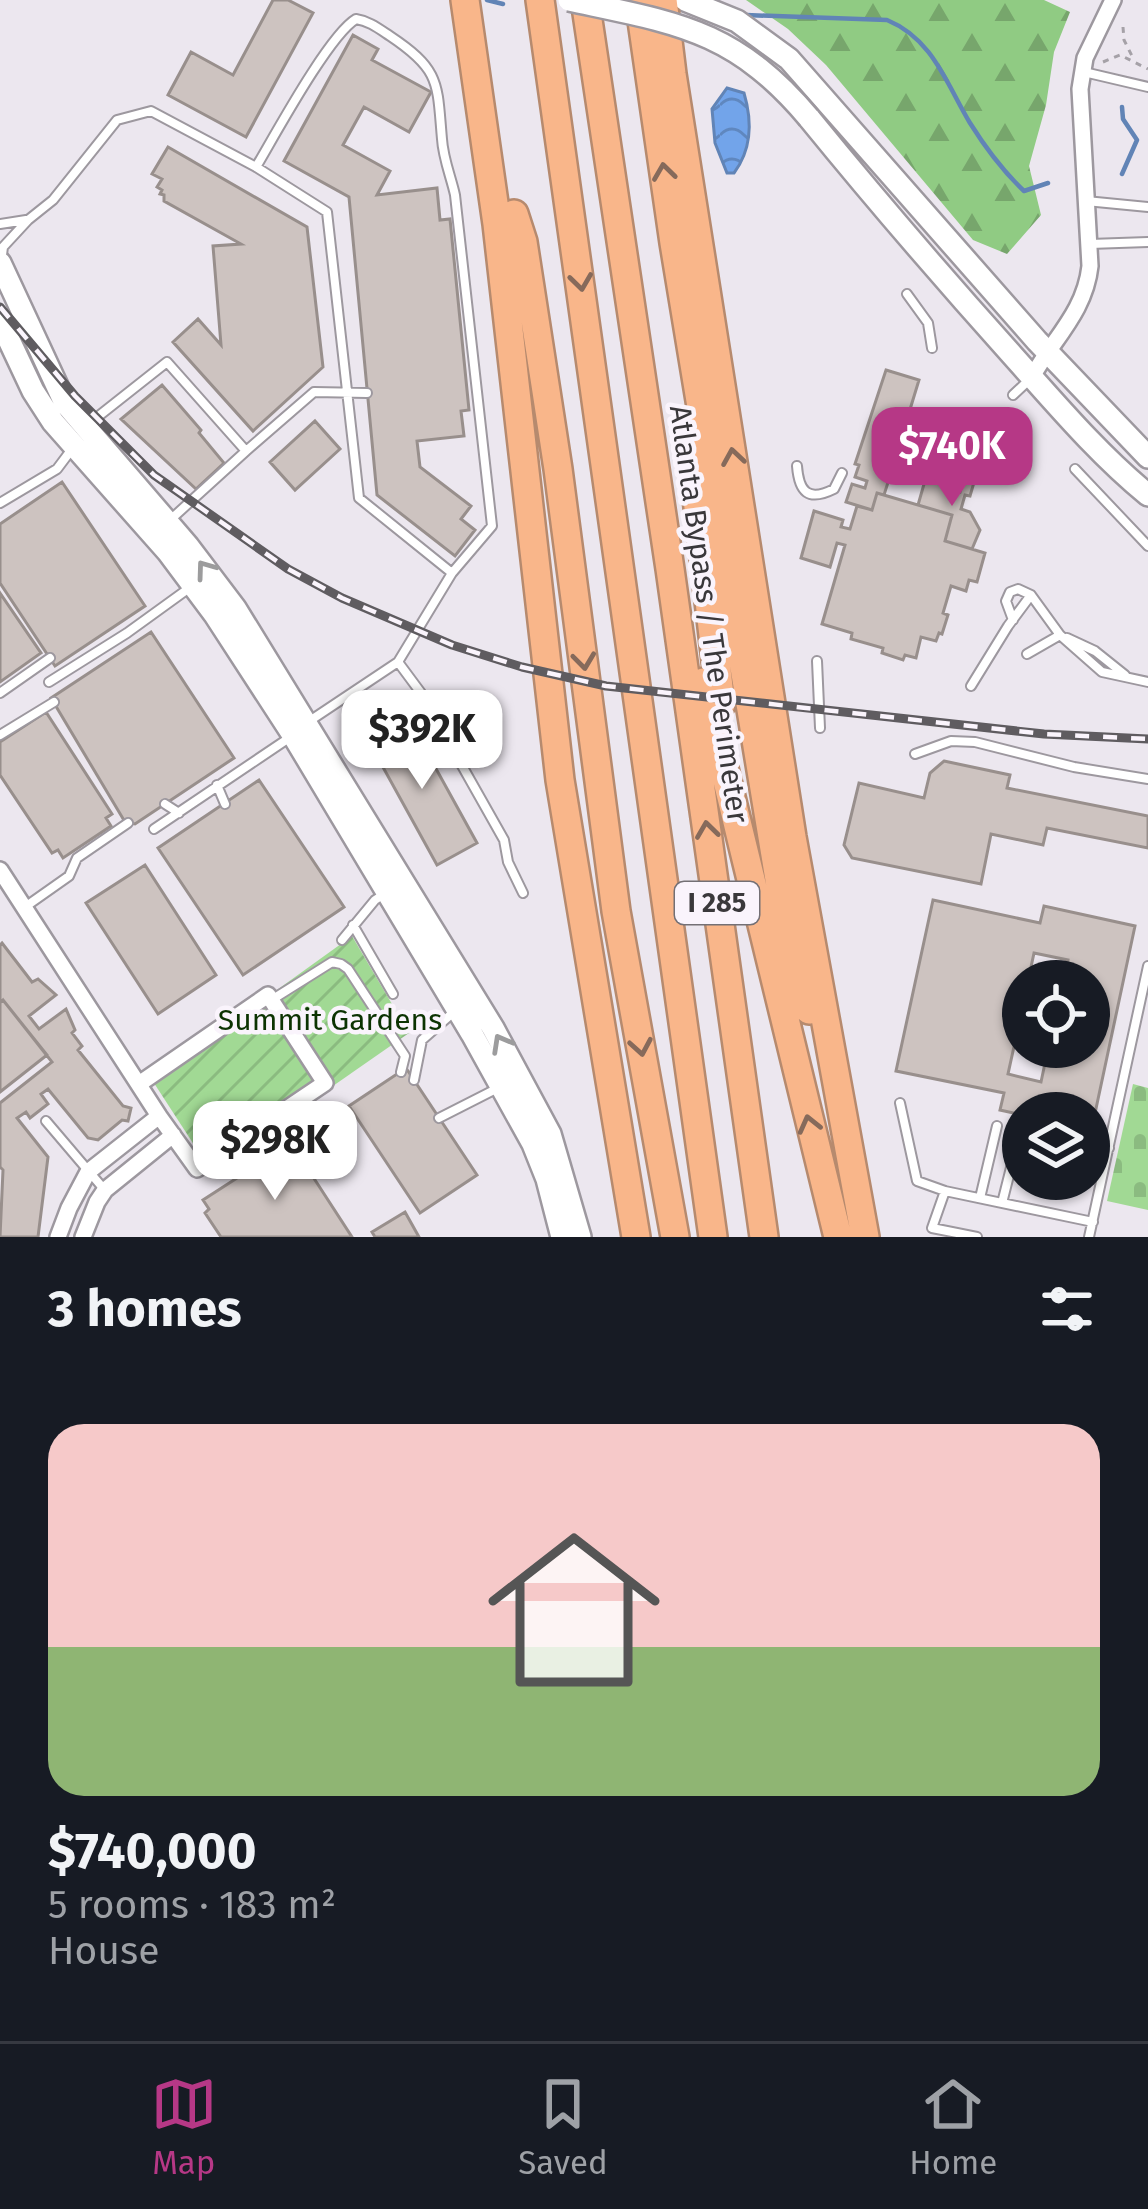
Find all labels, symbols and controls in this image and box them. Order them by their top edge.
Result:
one-way arrow [652,162,678,182]
one-way arrow [567,272,593,292]
street label: Atlanta Bypass / The Perimeter [662,403,756,826]
pin: $740K [868,407,1036,509]
text: $740K [899,423,1005,469]
one-way arrow [721,447,746,467]
one-way arrow [198,561,220,583]
one-way arrow [570,651,596,671]
pin: $392K [338,690,506,792]
text: $392K [368,706,476,752]
one-way arrow [695,820,721,840]
road number: I 285 [675,882,759,924]
map controls [1002,960,1110,1200]
button: locate [1002,960,1110,1068]
park label: Summit Gardens [218,1002,442,1038]
one-way arrow [492,1034,515,1055]
one-way arrow [627,1037,653,1057]
button: layers [1002,1092,1110,1200]
pin: $298K [191,1101,359,1203]
one-way arrow [798,1114,823,1134]
text: $298K [220,1117,330,1163]
icon: filters [1034,1276,1100,1342]
text: 3 homes [48,1278,242,1340]
icon: home [466,1502,682,1718]
text: $740,000 [48,1820,257,1882]
text: 5 rooms · 183 m² [48,1882,336,1928]
text: House [48,1928,159,1974]
tab: Map [151,2071,217,2183]
tab: Saved [518,2071,608,2183]
tab: Home [909,2071,997,2183]

